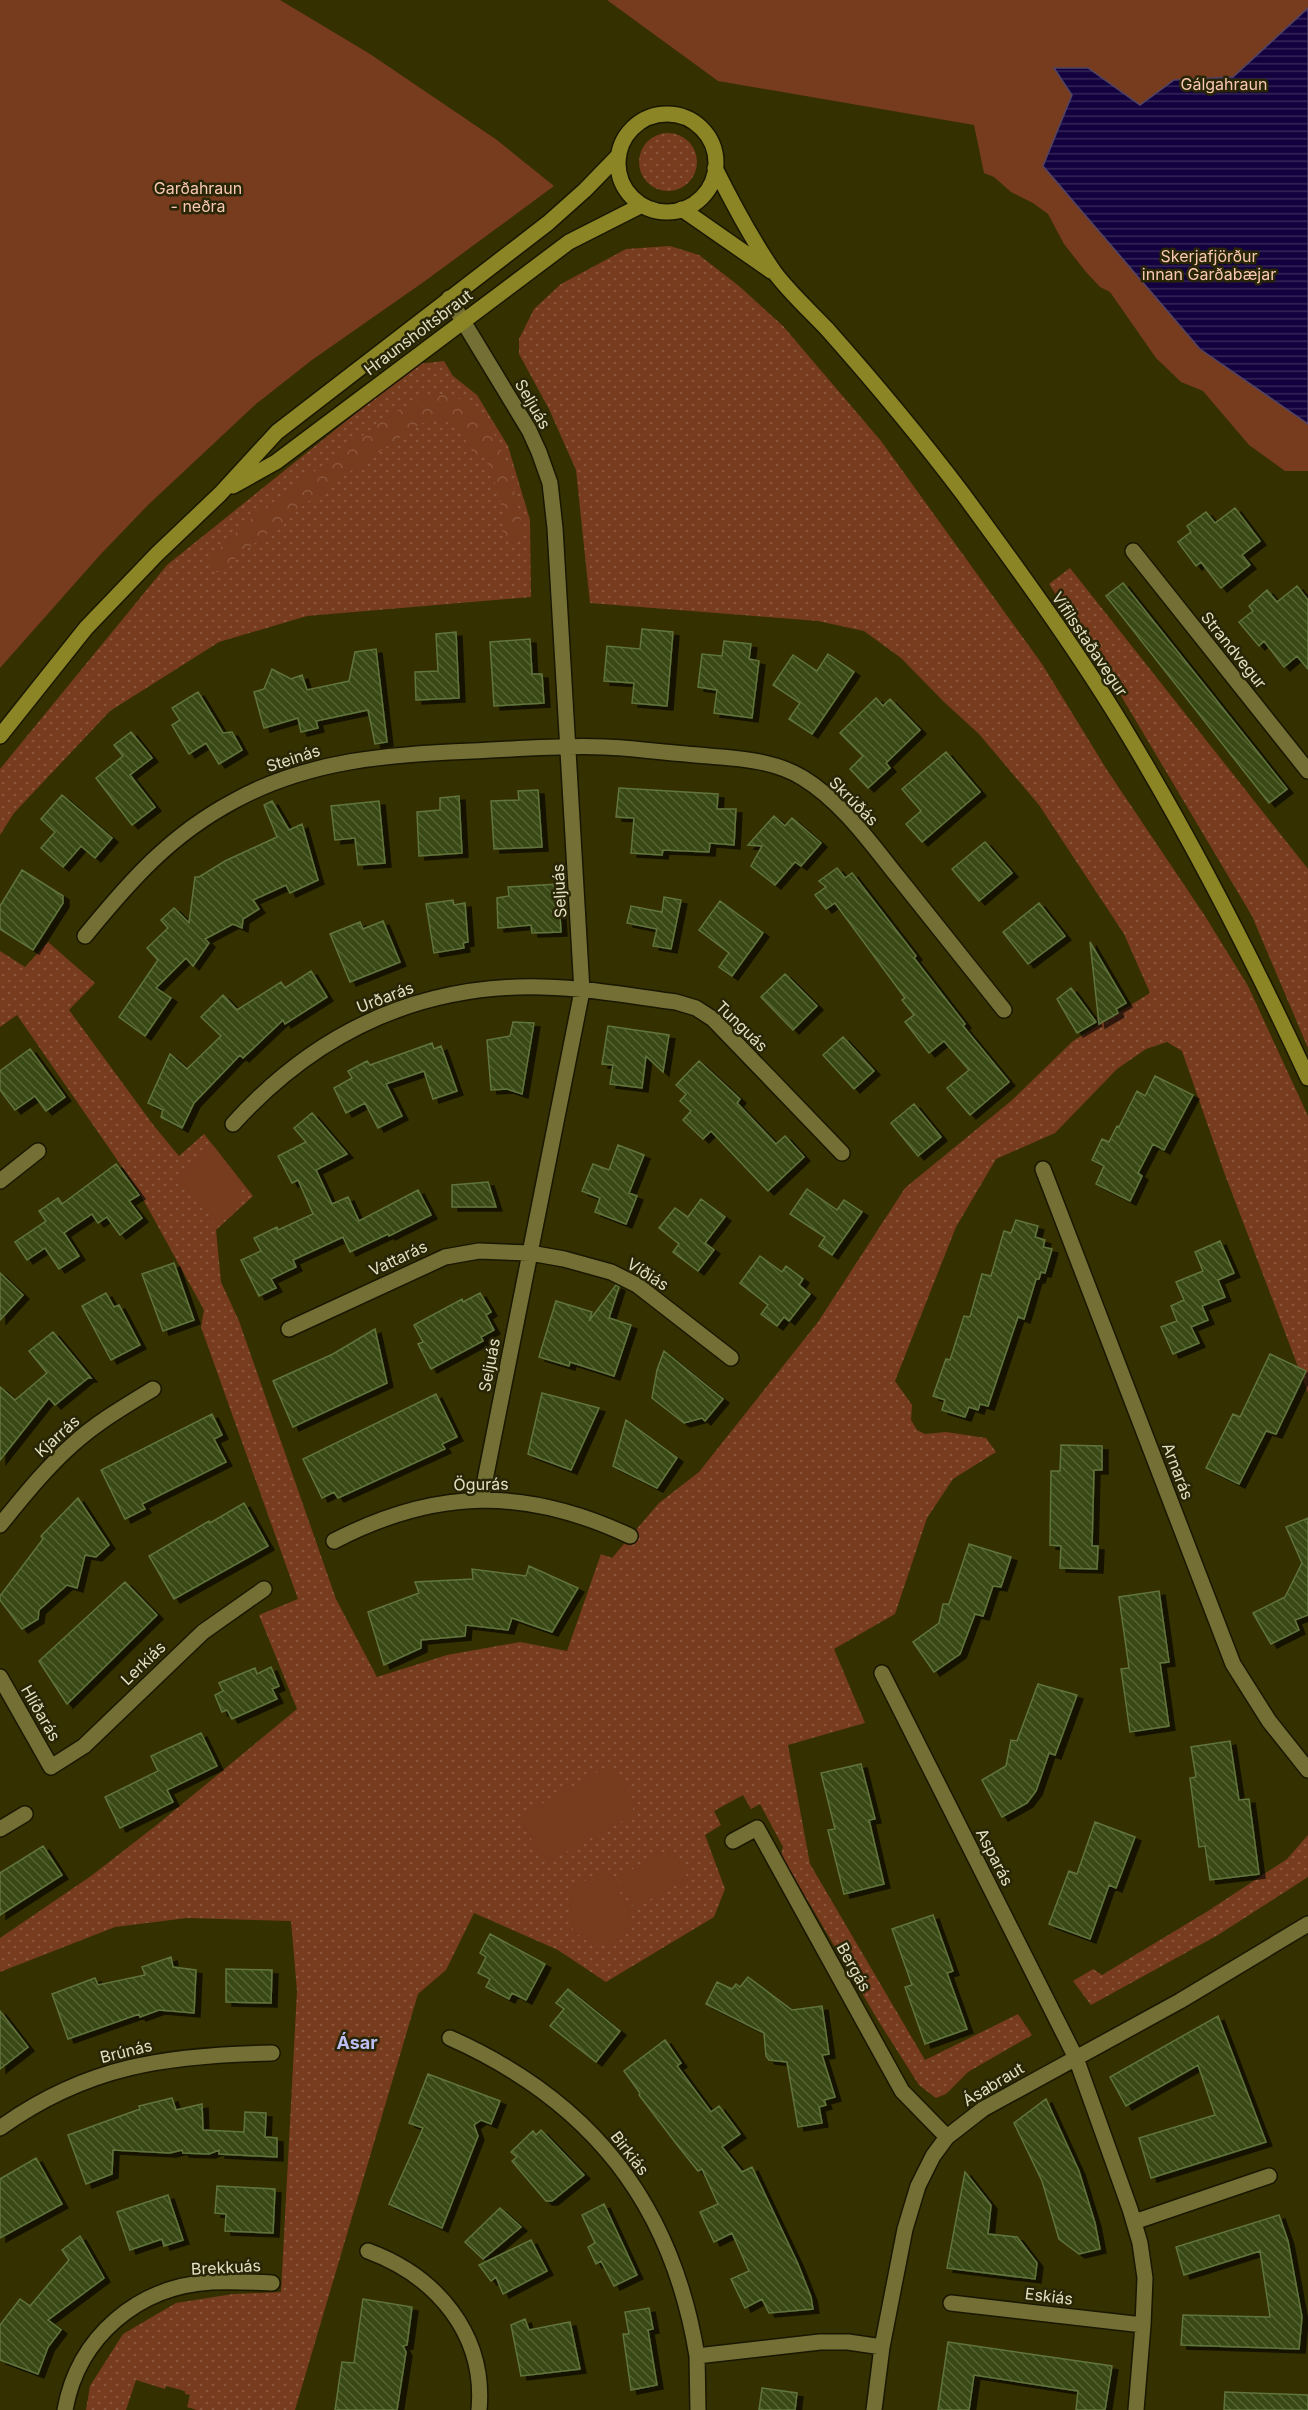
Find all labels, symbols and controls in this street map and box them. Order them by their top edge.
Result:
park label: Gálgahraun [1181,74,1267,94]
park label: Garðahraun - neðra [154,178,242,216]
park label: Skerjafjörður innan Garðabæjar [1142,246,1276,284]
street label: Hraunsholtsbraut [360,285,476,379]
street label: Seljuás [511,376,555,432]
street label: Vífilsstaðavegur [1048,588,1132,700]
street label: Strandvegur [1197,608,1271,692]
street label: Steinás [264,740,322,776]
street label: Skrúðás [825,772,883,830]
street label: Seljuás [548,863,570,919]
street label: Urðarás [354,977,416,1017]
street label: Tunguás [712,996,772,1056]
street label: Vattarás [366,1236,430,1280]
street label: Víðiás [623,1253,673,1295]
street label: Seljuás [474,1336,504,1394]
street label: Kjarrás [30,1411,84,1461]
street label: Arnarás [1158,1440,1198,1502]
street label: Ögurás [453,1474,509,1494]
street label: Lerkiás [116,1637,170,1689]
street label: Hlíðarás [17,1681,65,1745]
street label: Asparás [972,1825,1018,1889]
street label: Bergás [832,1939,876,1995]
district label: Ásar [336,2032,378,2053]
street label: Brúnás [98,2035,154,2067]
street label: Ásabraut [959,2058,1027,2110]
street label: Birkiás [607,2127,653,2179]
street label: Brekkuás [191,2255,261,2279]
street label: Eskiás [1024,2283,1074,2309]

